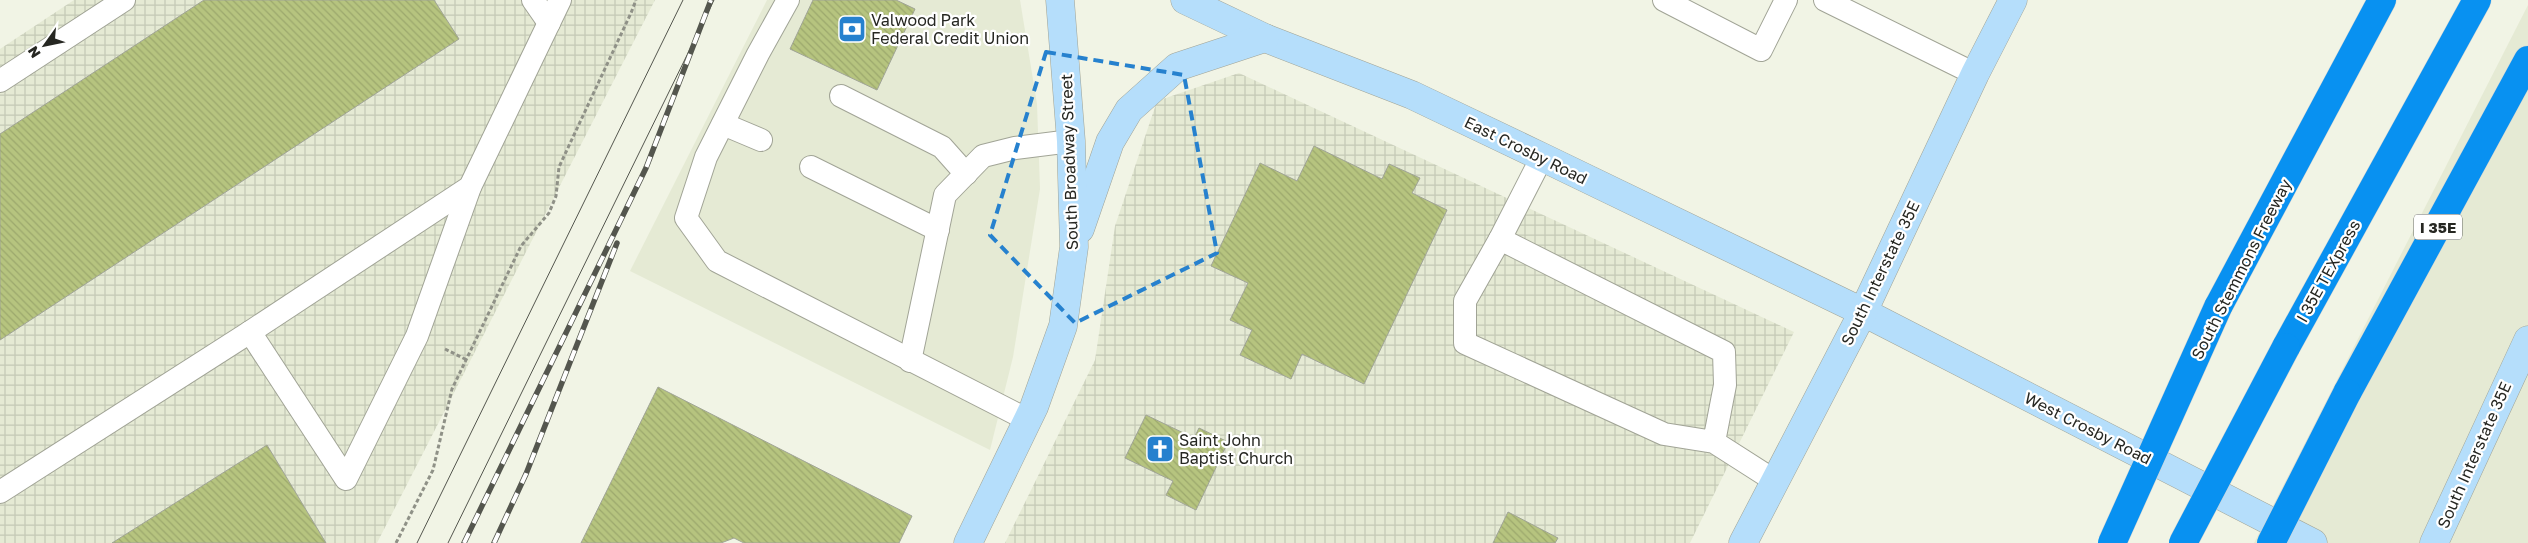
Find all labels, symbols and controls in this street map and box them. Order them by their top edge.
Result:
place label: Valwood Park Federal Credit Union [871,10,1029,48]
bank icon: Valwood Park Federal Credit Union [837,14,867,44]
north arrow [20,20,70,70]
text: N [24,43,44,61]
street label: South Broadway Street [1056,73,1082,251]
street label: East Crosby Road [1461,112,1591,188]
street label: South Stemmons Freeway [2187,175,2295,363]
street label: South Interstate 35E [1836,198,1924,348]
road number: I 35E [2414,214,2462,240]
street label: I 35E TEXpress [2292,216,2364,326]
street label: South Interstate 35E [2433,379,2515,531]
street label: West Crosby Road [2021,387,2155,469]
place label: Saint John Baptist Church [1179,430,1293,468]
church icon: Saint John Baptist Church [1145,434,1175,464]

